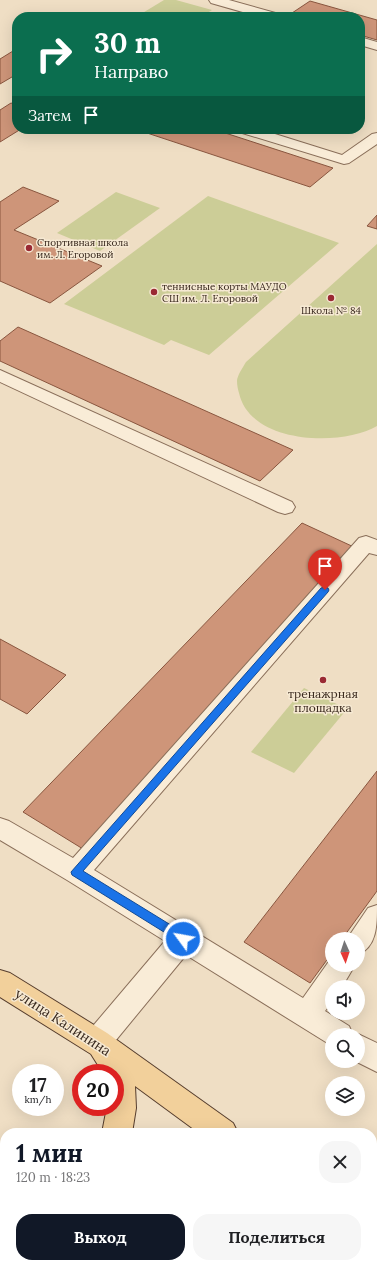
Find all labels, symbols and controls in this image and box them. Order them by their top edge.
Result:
text: 30 m [94,25,161,61]
icon: right [28,28,80,80]
text: Направо [94,60,168,83]
icon: arrive [80,104,102,126]
text: Затем [28,106,72,125]
place label: Спортивная школа им. Л. Егоровой [37,236,128,261]
marker: Спортивная школа им. Л. Егоровой [24,243,34,253]
place label: теннисные корты МАУДО СШ им. Л. Егоровой [162,280,287,305]
marker: теннисные корты МАУДО СШ им. Л. Егоровой [149,287,159,297]
marker: Школа № 84 [326,293,336,303]
place label: Школа № 84 [301,304,362,317]
pin [308,549,342,590]
icon: arrive [314,555,336,577]
marker: тренажрная площадка [318,675,328,685]
place label: тренажрная площадка [288,686,358,715]
position arrow [162,918,204,960]
north arrow [325,932,365,972]
map controls [325,932,365,1116]
button: sound [325,980,365,1020]
street label: улица Калинина [11,984,115,1060]
button: search [325,1028,365,1068]
speed limit sign: 20 [72,1064,124,1116]
text: 17 [29,1072,47,1097]
button: layers [325,1076,365,1116]
text: km/h [24,1093,52,1106]
text: 1 мин [16,1138,83,1169]
button: close [319,1141,361,1183]
text: 120 m · 18:23 [16,1169,90,1186]
button: Выход [16,1214,185,1260]
button: Поделиться [193,1214,361,1260]

